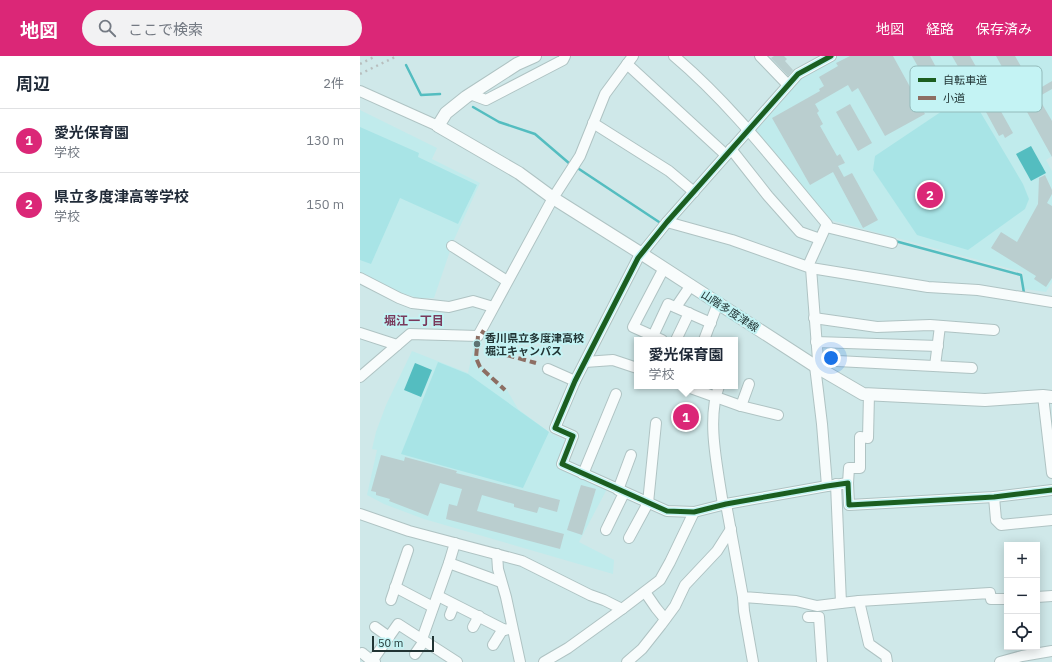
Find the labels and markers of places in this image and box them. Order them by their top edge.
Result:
pin: 2 [917,180,943,210]
place label: 香川県立多度津高校 堀江キャンパス [485,331,584,358]
marker: 香川県立多度津高校 堀江キャンパス [472,339,482,349]
pin: 1 [673,402,699,432]

